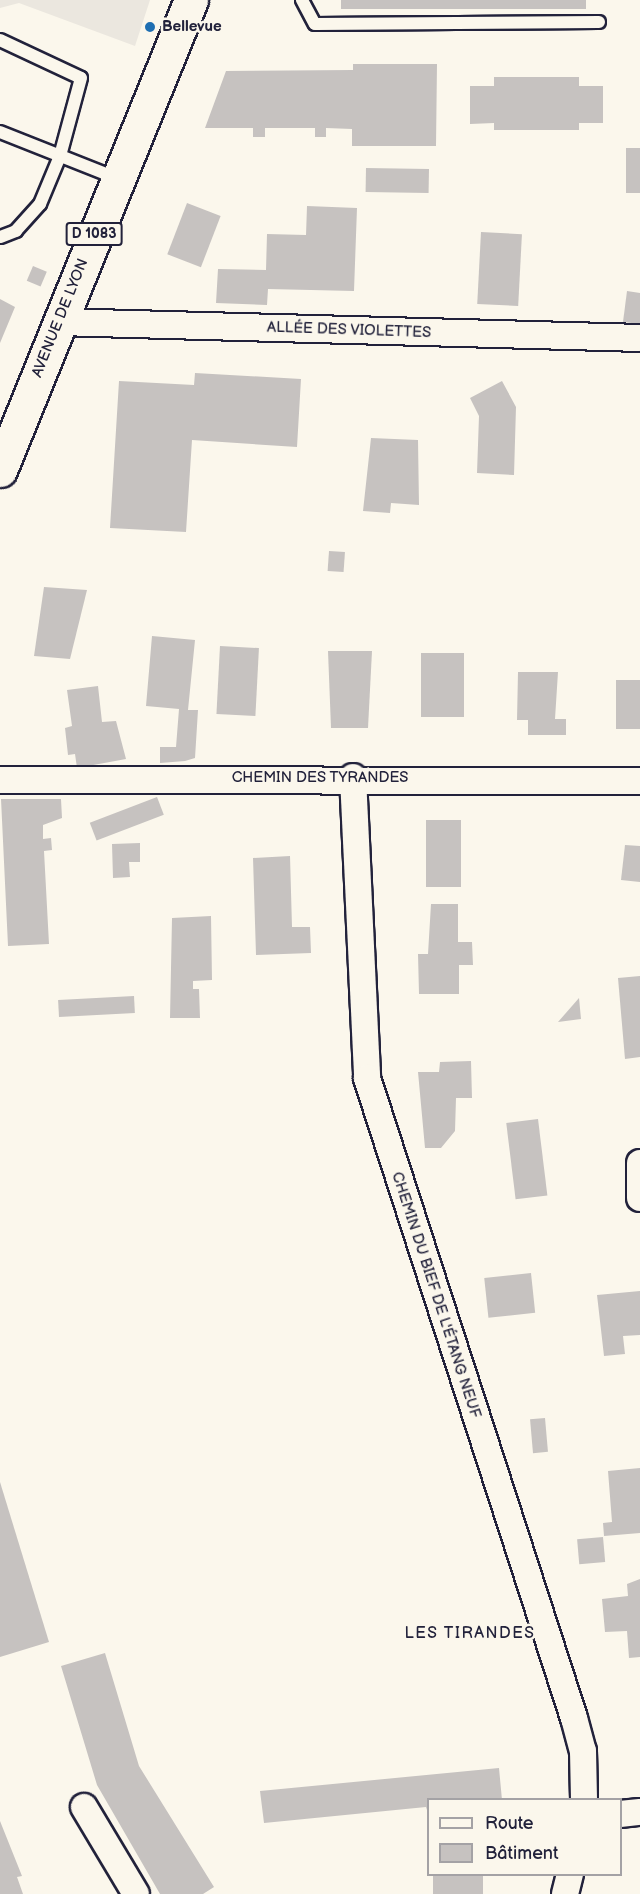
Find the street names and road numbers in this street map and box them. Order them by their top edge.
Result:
road number: D 1083 [66,223,122,245]
street label: AVENUE DE LYON [28,256,92,380]
street label: ALLÉE DES VIOLETTES [266,318,432,342]
street label: CHEMIN DES TYRANDES [231,769,409,787]
street label: CHEMIN DU BIEF DE L'ÉTANG NEUF [388,1170,484,1420]

